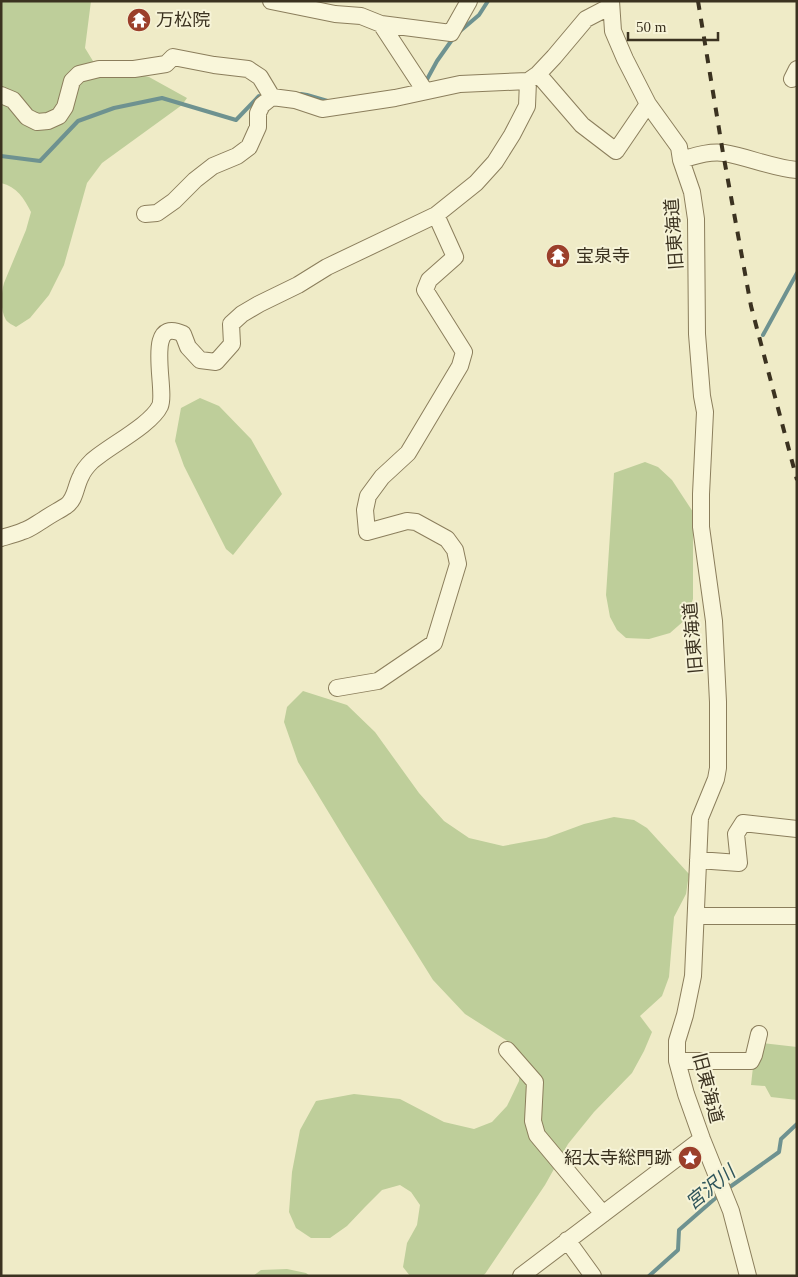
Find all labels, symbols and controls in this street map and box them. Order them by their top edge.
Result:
temple icon: 万松院 [126,7,152,33]
place label: 万松院 [156,10,210,30]
scale bar [628,10,718,42]
text: 50 m [636,19,667,35]
street label: 旧東海道 [662,197,686,271]
temple icon: 宝泉寺 [545,243,571,269]
place label: 宝泉寺 [576,246,630,266]
street label: 旧東海道 [680,601,706,675]
street label: 旧東海道 [689,1051,727,1125]
place icon: 紹太寺総門跡 [677,1145,703,1171]
place label: 紹太寺総門跡 [564,1148,672,1168]
water label: 宮沢川 [682,1160,741,1213]

